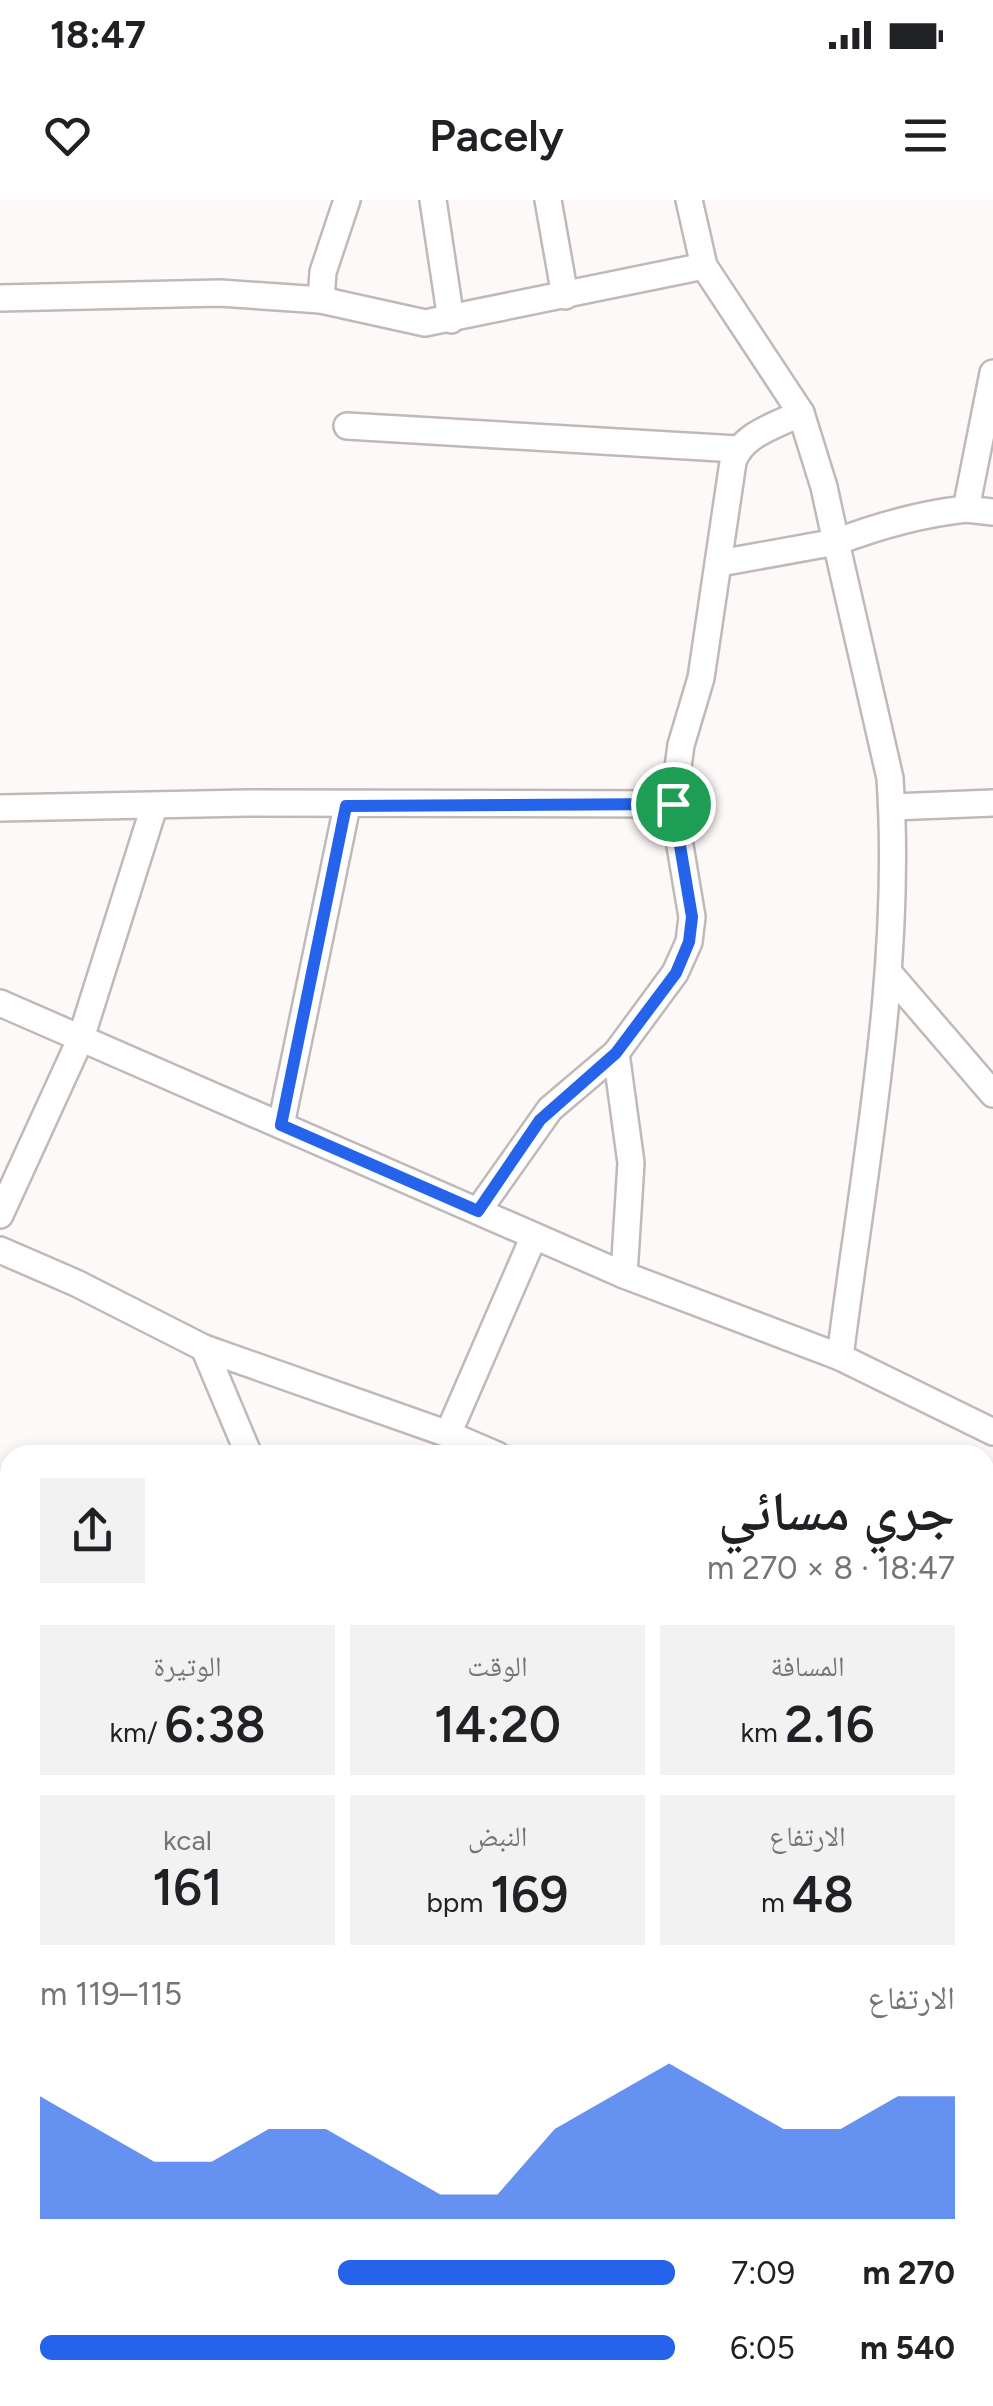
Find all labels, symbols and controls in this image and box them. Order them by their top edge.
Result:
text: 18:47 [50,12,146,58]
icon: heart [40,108,95,163]
text: Pacely [429,108,564,162]
icon: menu [898,108,953,163]
pin [631,762,716,847]
icon: arrive [646,777,701,832]
button: share [40,1478,145,1583]
text: جري مسائي [718,1478,955,1544]
text: 18:47 · 8 × 270 m [707,1549,955,1587]
text: الوتيرة [153,1649,222,1683]
text: الوقت [467,1649,528,1683]
text: المسافة [770,1649,845,1683]
text: 6:38 [165,1694,266,1755]
text: 14:20 [434,1694,561,1755]
text: 2.16 [785,1694,875,1755]
text: /km [109,1715,165,1749]
text: km [740,1715,785,1749]
text: النبض [468,1819,527,1853]
text: الارتفاع [769,1819,846,1853]
text: kcal [163,1823,212,1857]
text: 161 [152,1857,223,1918]
text: 169 [490,1864,569,1925]
text: 48 [792,1864,854,1925]
text: bpm [426,1885,490,1919]
text: m [761,1885,792,1919]
text: 115–119 m [40,1975,182,2013]
text: الارتفاع [868,1979,955,2017]
text: 7:09 [731,2254,795,2292]
text: 270 m [862,2254,955,2292]
text: 6:05 [730,2329,795,2367]
text: 540 m [860,2329,955,2367]

